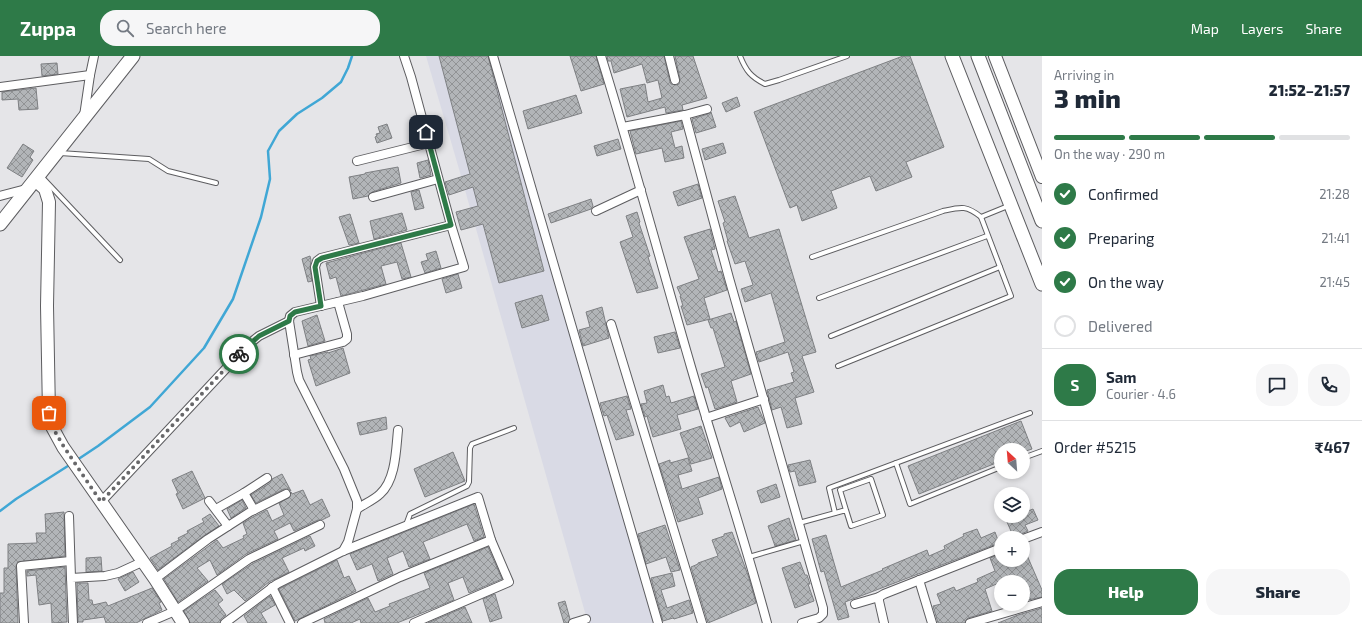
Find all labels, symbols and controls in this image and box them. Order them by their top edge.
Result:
search box [100,10,380,46]
text: Zuppa [20,17,76,40]
icon: search [114,17,136,39]
text: Search here [146,19,227,37]
text: Map [1191,20,1219,37]
text: Layers [1241,20,1283,37]
text: Share [1305,20,1342,37]
text: Arriving in [1054,67,1114,83]
text: 21:52–21:57 [1269,81,1350,99]
text: 3 min [1054,82,1121,113]
pin [409,115,443,149]
icon: home [415,121,437,143]
text: On the way · 290 m [1054,146,1165,162]
icon: check [1054,183,1076,205]
text: Confirmed [1088,185,1159,203]
text: 21:28 [1319,186,1350,202]
icon: check [1054,227,1076,249]
text: Preparing [1088,229,1154,247]
text: 21:41 [1321,230,1350,246]
icon: check [1054,271,1076,293]
text: On the way [1088,273,1164,291]
text: 21:45 [1319,274,1350,290]
text: Delivered [1088,317,1153,335]
courier [219,334,259,374]
icon: bike [228,343,250,365]
button: chat [1256,364,1298,406]
button: phone [1308,364,1350,406]
text: Sam [1106,368,1137,386]
text: S [1071,376,1079,394]
text: Courier · 4.6 [1106,386,1176,402]
pin [32,396,66,430]
icon: bag [38,402,60,424]
text: Order #5215 [1054,438,1136,456]
text: ₹467 [1315,438,1350,456]
north arrow [994,443,1030,479]
map controls [994,443,1030,611]
button: layers [994,487,1030,523]
button: + [994,531,1030,567]
button: Help [1054,569,1198,615]
button: Share [1206,569,1350,615]
button: − [994,575,1030,611]

